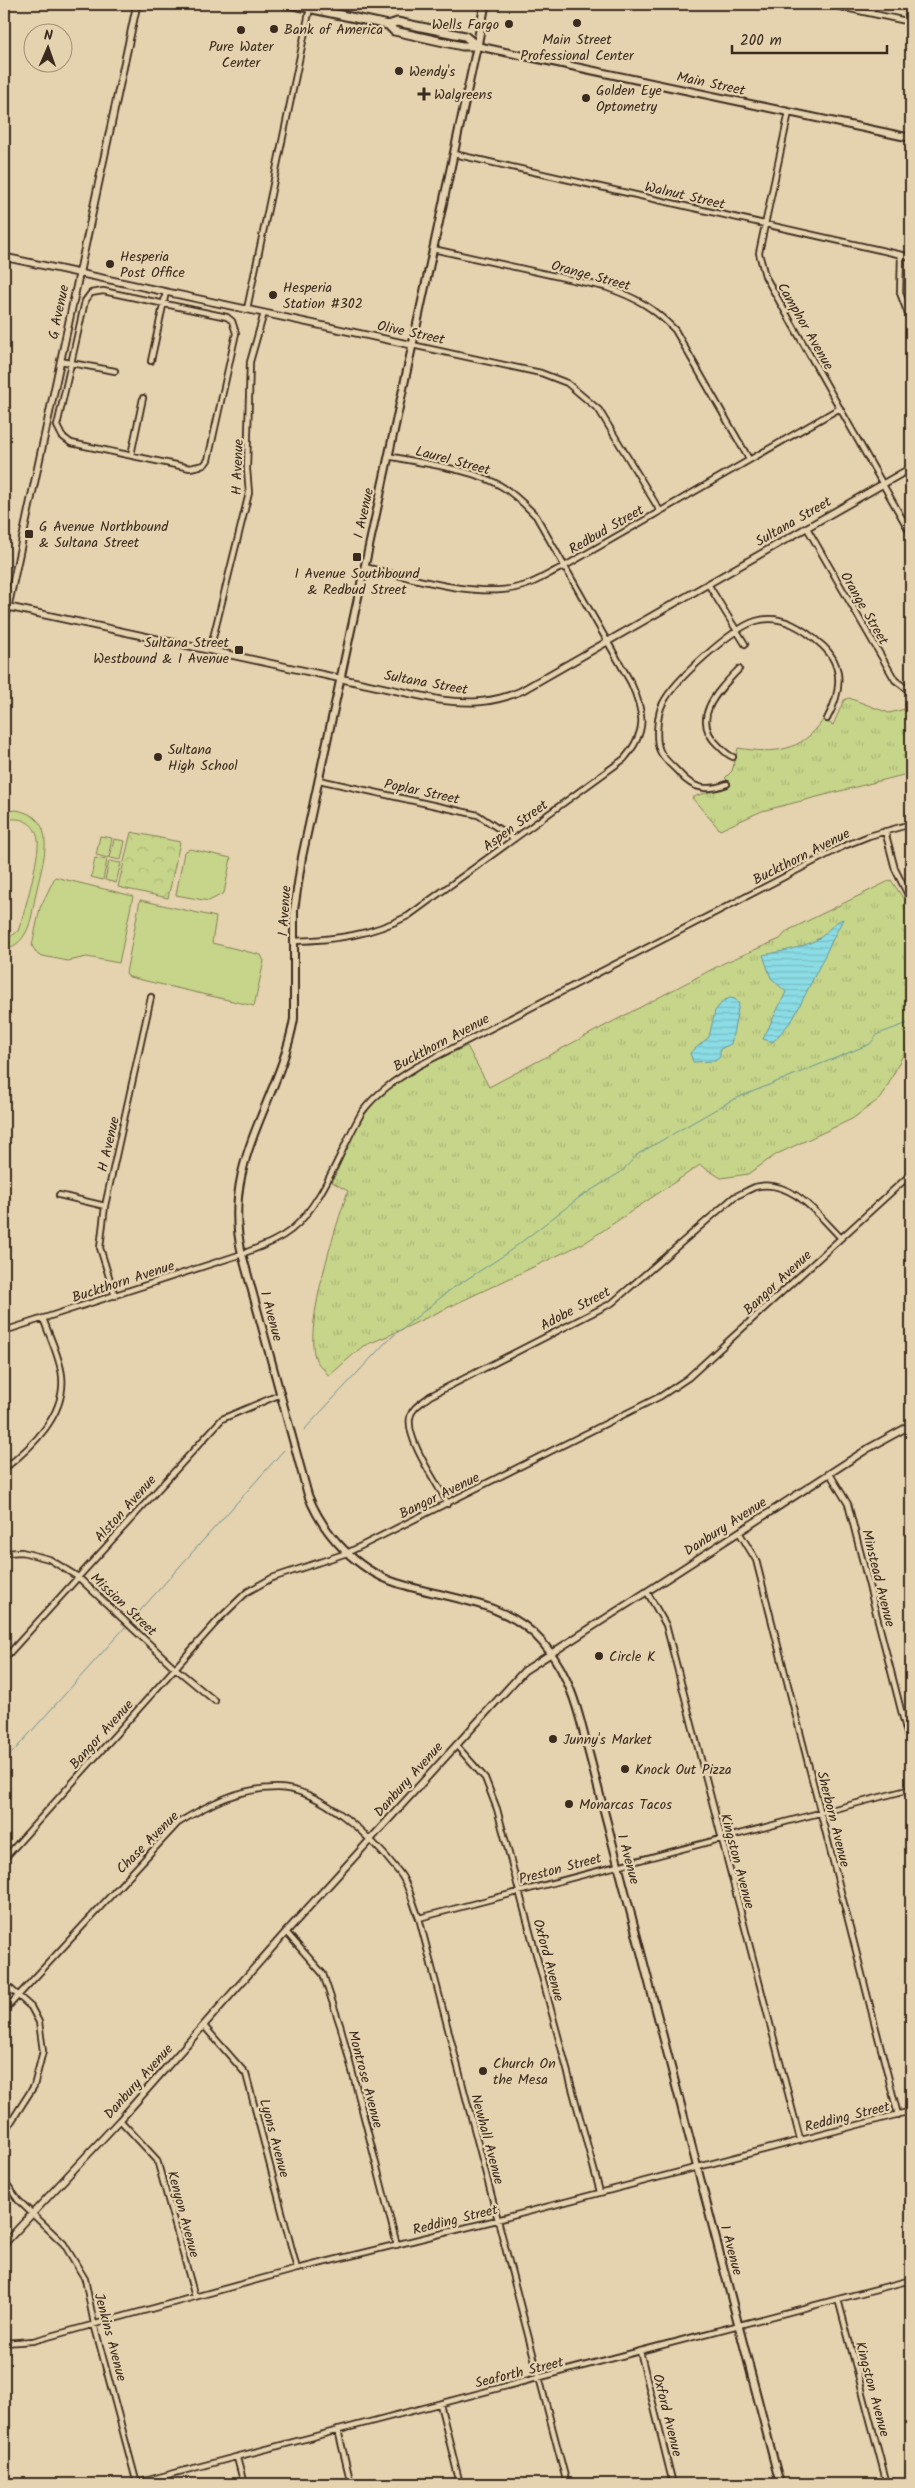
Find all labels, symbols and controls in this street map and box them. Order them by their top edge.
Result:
place label: Wells Fargo [432,14,499,36]
marker: Main Street Professional Center [571,17,583,29]
marker: Wells Fargo [503,18,515,30]
place label: Bank of America [284,19,383,41]
north arrow [22,22,72,72]
scale bar [732,22,888,54]
marker: Bank of America [268,23,280,35]
marker: Pure Water Center [235,24,247,36]
text: N [44,25,53,47]
place label: Main Street Professional Center [520,29,635,67]
text: 200 m [740,29,782,53]
place label: Pure Water Center [209,36,275,74]
place label: Wendy's [409,61,455,83]
marker: Wendy's [393,65,405,77]
street label: Main Street [674,66,748,102]
place label: Golden Eye Optometry [596,80,662,118]
place label: Walgreens [434,84,492,106]
marker: Walgreens [418,88,430,100]
marker: Golden Eye Optometry [580,92,592,104]
street label: Walnut Street [643,176,728,216]
place label: Hesperia Post Office [120,246,185,284]
street label: Orange Street [549,255,633,297]
marker: Hesperia Post Office [104,258,116,270]
place label: Hesperia Station #302 [283,277,363,315]
street label: Camphor Avenue [771,279,840,375]
street label: G Avenue [42,282,76,342]
marker: Hesperia Station #302 [267,289,279,301]
street label: Olive Street [375,315,447,351]
street label: H Avenue [226,438,250,496]
street label: Laurel Street [413,440,493,482]
street label: I Avenue [348,485,380,541]
street label: Sultana Street [751,491,836,553]
street label: Redbud Street [565,499,649,560]
place label: G Avenue Northbound & Sultana Street [39,516,169,554]
marker: G Avenue Northbound & Sultana Street [23,528,35,540]
marker: I Avenue Southbound & Redbud Street [351,551,363,563]
place label: I Avenue Southbound & Redbud Street [294,563,421,601]
street label: Orange Street [834,568,894,650]
place label: Sultana Street Westbound & I Avenue [93,632,230,670]
marker: Sultana Street Westbound & I Avenue [233,644,245,656]
street label: Sultana Street [382,665,470,701]
place label: Sultana High School [168,739,238,777]
marker: Sultana High School [152,751,164,763]
street label: Poplar Street [382,773,462,811]
street label: Aspen Street [478,794,553,857]
street label: Buckthorn Avenue [749,823,855,891]
street label: I Avenue [272,884,298,937]
street label: Buckthorn Avenue [389,1008,494,1078]
street label: H Avenue [92,1114,126,1174]
street label: Bangor Avenue [738,1244,818,1321]
street label: Buckthorn Avenue [69,1255,178,1309]
street label: Adobe Street [536,1281,615,1337]
street label: I Avenue [254,1289,288,1344]
street label: Bangor Avenue [395,1467,484,1525]
street label: Alston Avenue [89,1470,162,1547]
street label: Danbury Avenue [680,1491,772,1562]
street label: Minstead Avenue [855,1527,901,1630]
street label: Mission Street [85,1568,162,1642]
place label: Circle K [609,1646,656,1668]
marker: Circle K [593,1650,605,1662]
street label: Bangor Avenue [64,1694,140,1775]
place label: Junny's Market [563,1729,652,1751]
marker: Junny's Market [547,1733,559,1745]
street label: Danbury Avenue [369,1736,449,1822]
place label: Knock Out Pizza [635,1759,732,1781]
marker: Knock Out Pizza [619,1763,631,1775]
street label: Sherborn Avenue [810,1769,856,1870]
place label: Monarcas Tacos [579,1794,672,1816]
marker: Monarcas Tacos [563,1798,575,1810]
street label: Chase Avenue [111,1806,185,1879]
street label: Kingston Avenue [714,1811,760,1912]
street label: I Avenue [611,1832,645,1887]
street label: Preston Street [516,1847,605,1891]
street label: Oxford Avenue [526,1917,570,2005]
street label: Montrose Avenue [341,2028,389,2131]
street label: Danbury Avenue [99,2038,179,2124]
place label: Church On the Mesa [493,2053,556,2091]
marker: Church On the Mesa [477,2065,489,2077]
street label: Newhall Avenue [464,2092,510,2188]
street label: Lyons Avenue [253,2096,295,2181]
street label: Redding Street [802,2096,893,2138]
street label: Kenyon Avenue [161,2168,205,2261]
street label: Redding Street [410,2199,501,2241]
street label: I Avenue [714,2223,748,2278]
street label: Jenkins Avenue [88,2291,133,2384]
street label: Kingston Avenue [849,2339,895,2440]
street label: Seaforth Street [473,2351,566,2395]
street label: Oxford Avenue [646,2372,688,2460]

